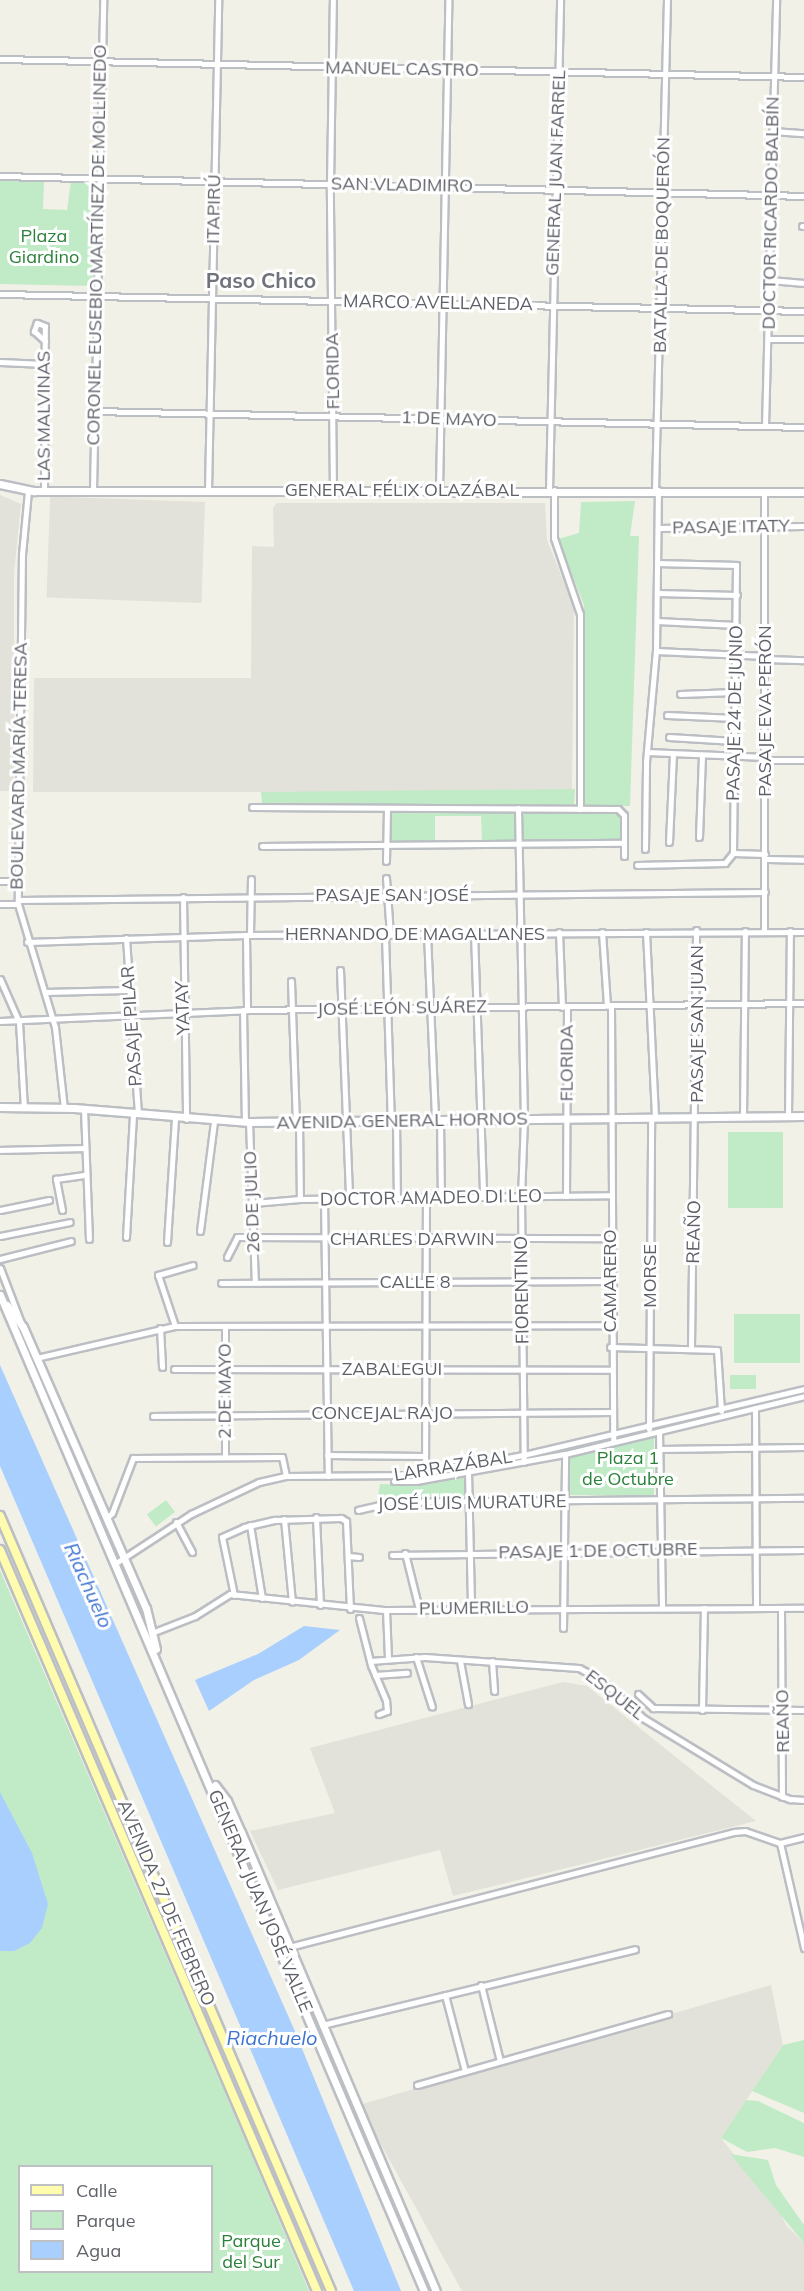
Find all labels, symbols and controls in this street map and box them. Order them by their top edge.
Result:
street label: CORONEL EUSEBIO MARTÍNEZ DE MOLLINEDO [83,44,111,446]
street label: MANUEL CASTRO [325,57,479,81]
street label: GENERAL JUAN FARREL [542,70,570,276]
street label: DOCTOR RICARDO BALBÍN [758,96,784,330]
street label: BATALLA DE BOQUERÓN [649,137,675,353]
street label: SAN VLADIMIRO [331,173,473,197]
street label: ITAPIRÚ [203,174,225,244]
park label: Plaza Giardino [9,226,79,268]
district label: Paso Chico [206,267,316,293]
street label: MARCO AVELLANEDA [343,291,533,315]
street label: FLORIDA [322,332,344,410]
street label: LAS MALVINAS [33,351,55,481]
street label: 1 DE MAYO [401,407,497,431]
street label: GENERAL FÉLIX OLAZÁBAL [285,479,519,501]
street label: PASAJE ITATY [672,515,790,539]
street label: PASAJE 24 DE JUNIO [723,625,747,801]
street label: PASAJE EVA PERÓN [754,625,776,797]
street label: BOULEVARD MARÍA TERESA [6,642,32,890]
street label: PASAJE SAN JOSÉ [315,884,469,906]
street label: HERNANDO DE MAGALLANES [285,923,545,945]
street label: PASAJE SAN JUAN [686,945,708,1103]
street label: PASAJE PILAR [117,965,147,1087]
street label: YATAY [171,981,195,1035]
street label: JOSÉ LEÓN SUÁREZ [317,996,487,1020]
street label: FLORIDA [556,1025,578,1101]
street label: AVENIDA GENERAL HORNOS [276,1108,528,1134]
street label: 26 DE JULIO [239,1150,265,1254]
street label: DOCTOR AMADEO DI LEO [320,1185,542,1211]
street label: REAÑO [683,1200,705,1264]
street label: CHARLES DARWIN [330,1228,494,1250]
street label: CAMARERO [599,1229,621,1333]
street label: FIORENTINO [510,1236,534,1344]
street label: MORSE [639,1244,661,1308]
street label: CALLE 8 [380,1271,450,1293]
street label: 2 DE MAYO [214,1343,236,1439]
street label: ZABALEGUI [342,1358,442,1380]
street label: CONCEJAL RAJO [311,1402,453,1424]
street label: LARRAZÁBAL [392,1446,514,1486]
park label: Plaza 1 de Octubre [582,1448,674,1490]
street label: JOSÉ LUIS MURATURE [377,1491,567,1515]
street label: PASAJE 1 DE OCTUBRE [498,1538,698,1564]
water label: Riachuelo [60,1539,118,1631]
street label: PLUMERILLO [419,1596,529,1620]
street label: ESQUEL [581,1665,649,1725]
street label: REAÑO [772,1689,794,1753]
street label: GENERAL JUAN JOSÉ VALLE [203,1787,317,2015]
street label: AVENIDA 27 DE FEBRERO [113,1797,219,2009]
water label: Riachuelo [227,2025,317,2049]
legend [18,2165,213,2273]
text: Calle [76,2179,117,2202]
text: Parque [76,2209,135,2232]
park label: Parque del Sur [221,2231,281,2274]
text: Agua [76,2239,121,2262]

